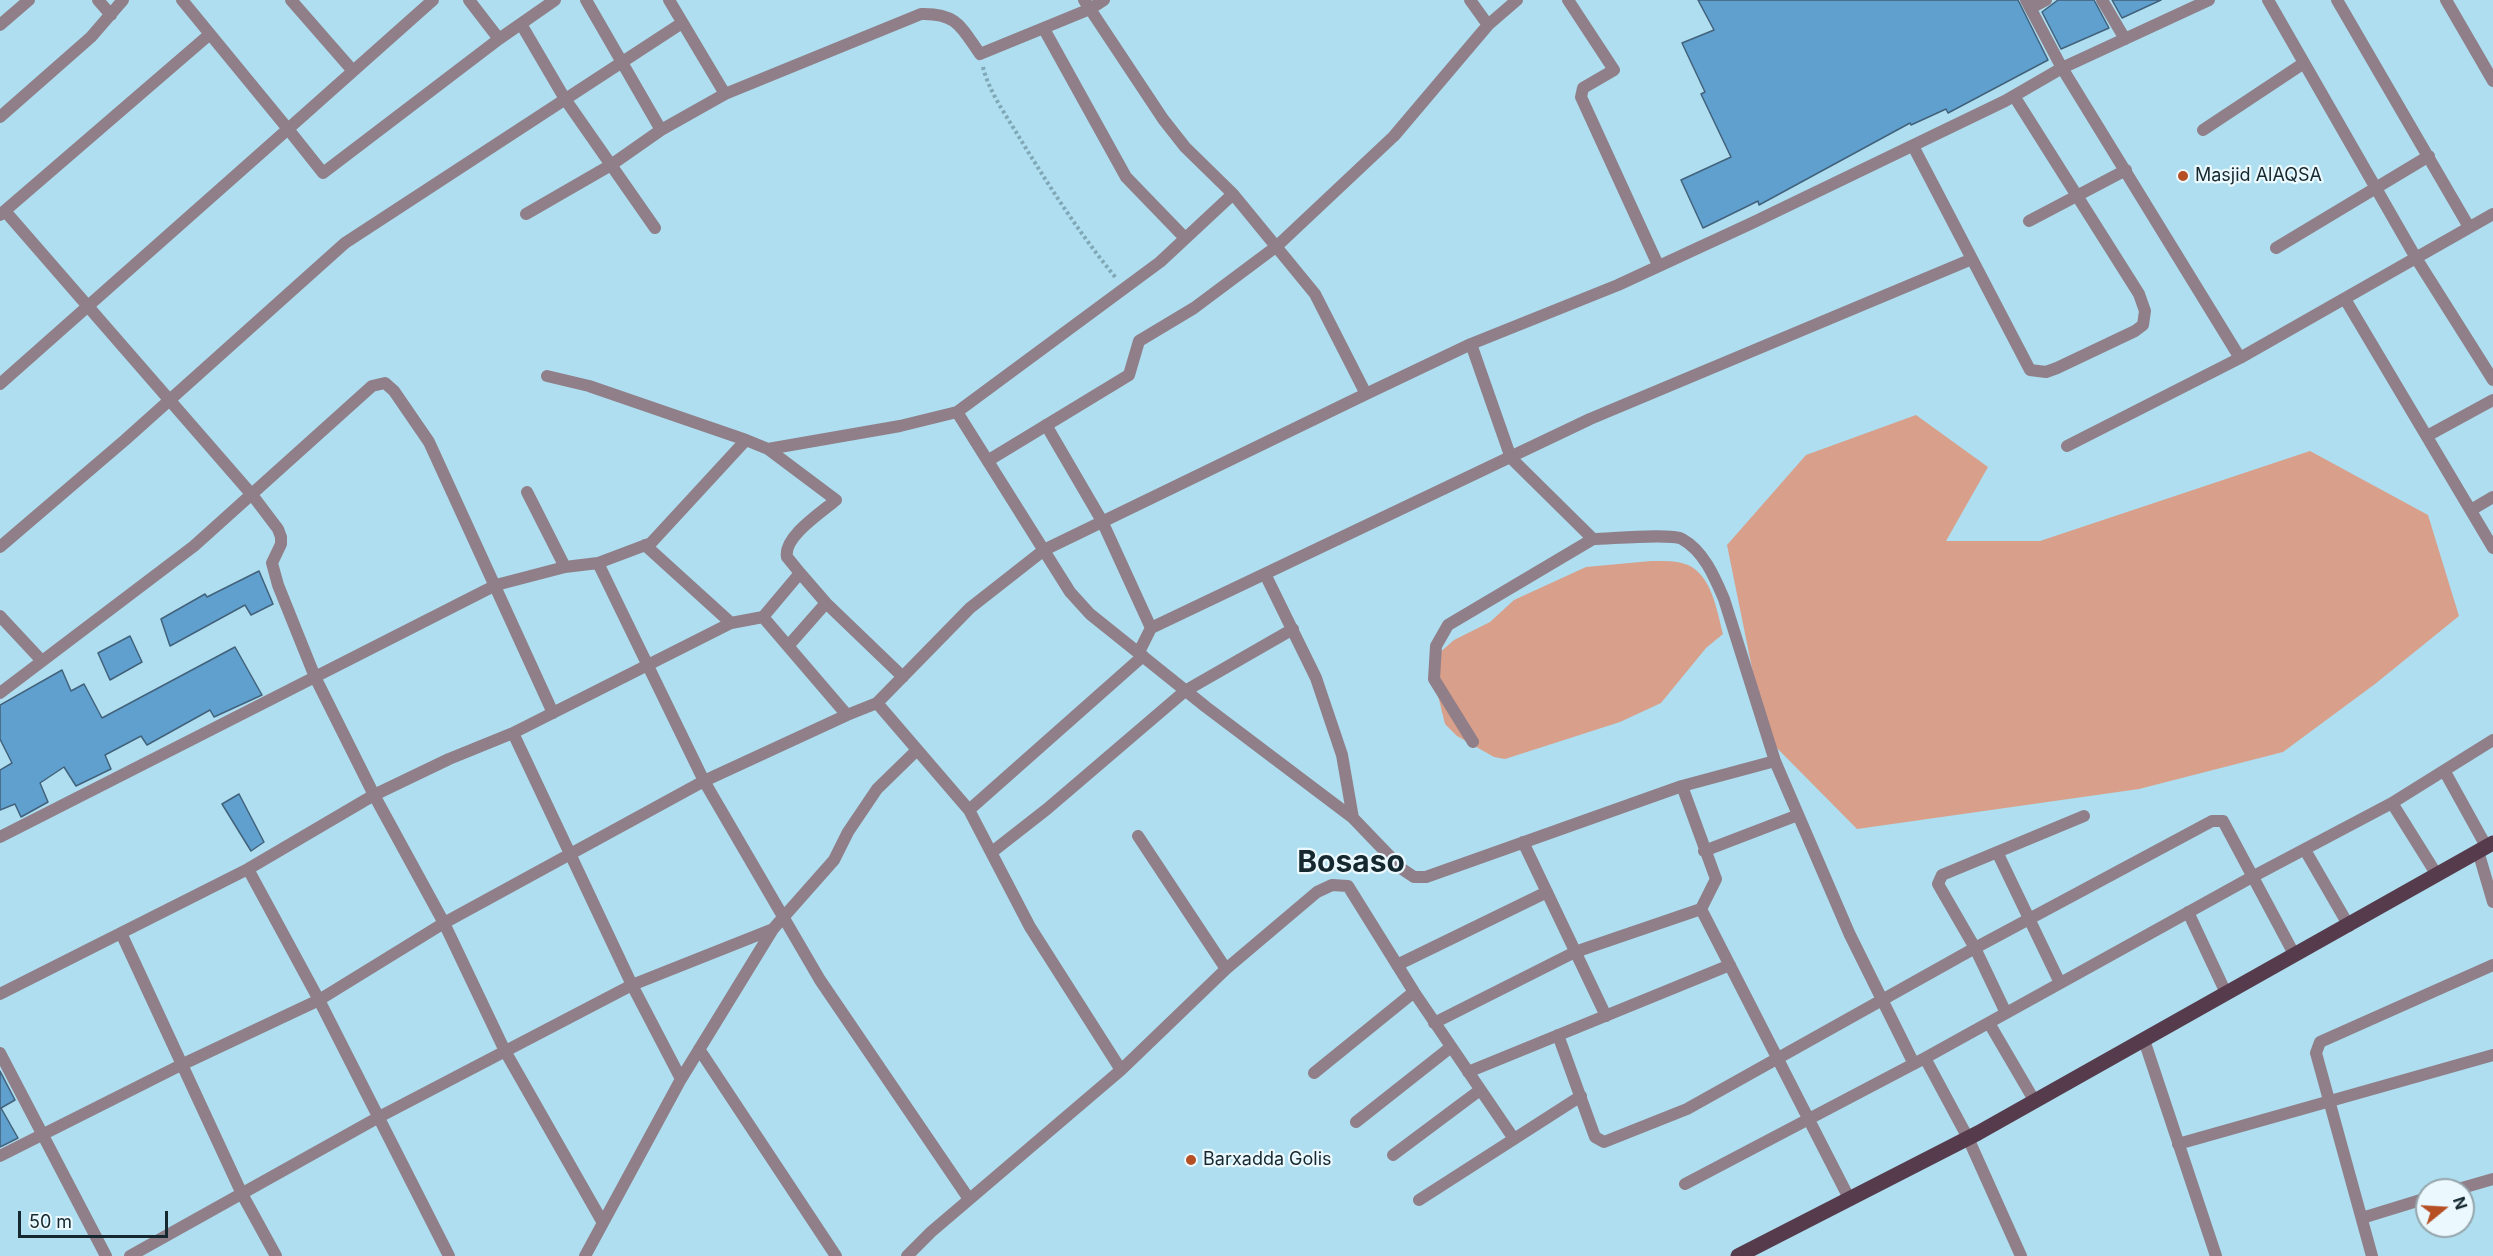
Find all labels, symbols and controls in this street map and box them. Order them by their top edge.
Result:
place label: Masjid AlAQSA [2195,165,2322,187]
marker: Masjid AlAQSA [2176,169,2190,183]
district label: Bosaso [1297,845,1405,881]
place label: Barxadda Golis [1203,1149,1332,1171]
marker: Barxadda Golis [1184,1153,1198,1167]
north arrow [2415,1178,2475,1238]
text: N [2449,1194,2472,1212]
scale bar [21,1199,171,1237]
text: 50 m [29,1211,72,1232]

